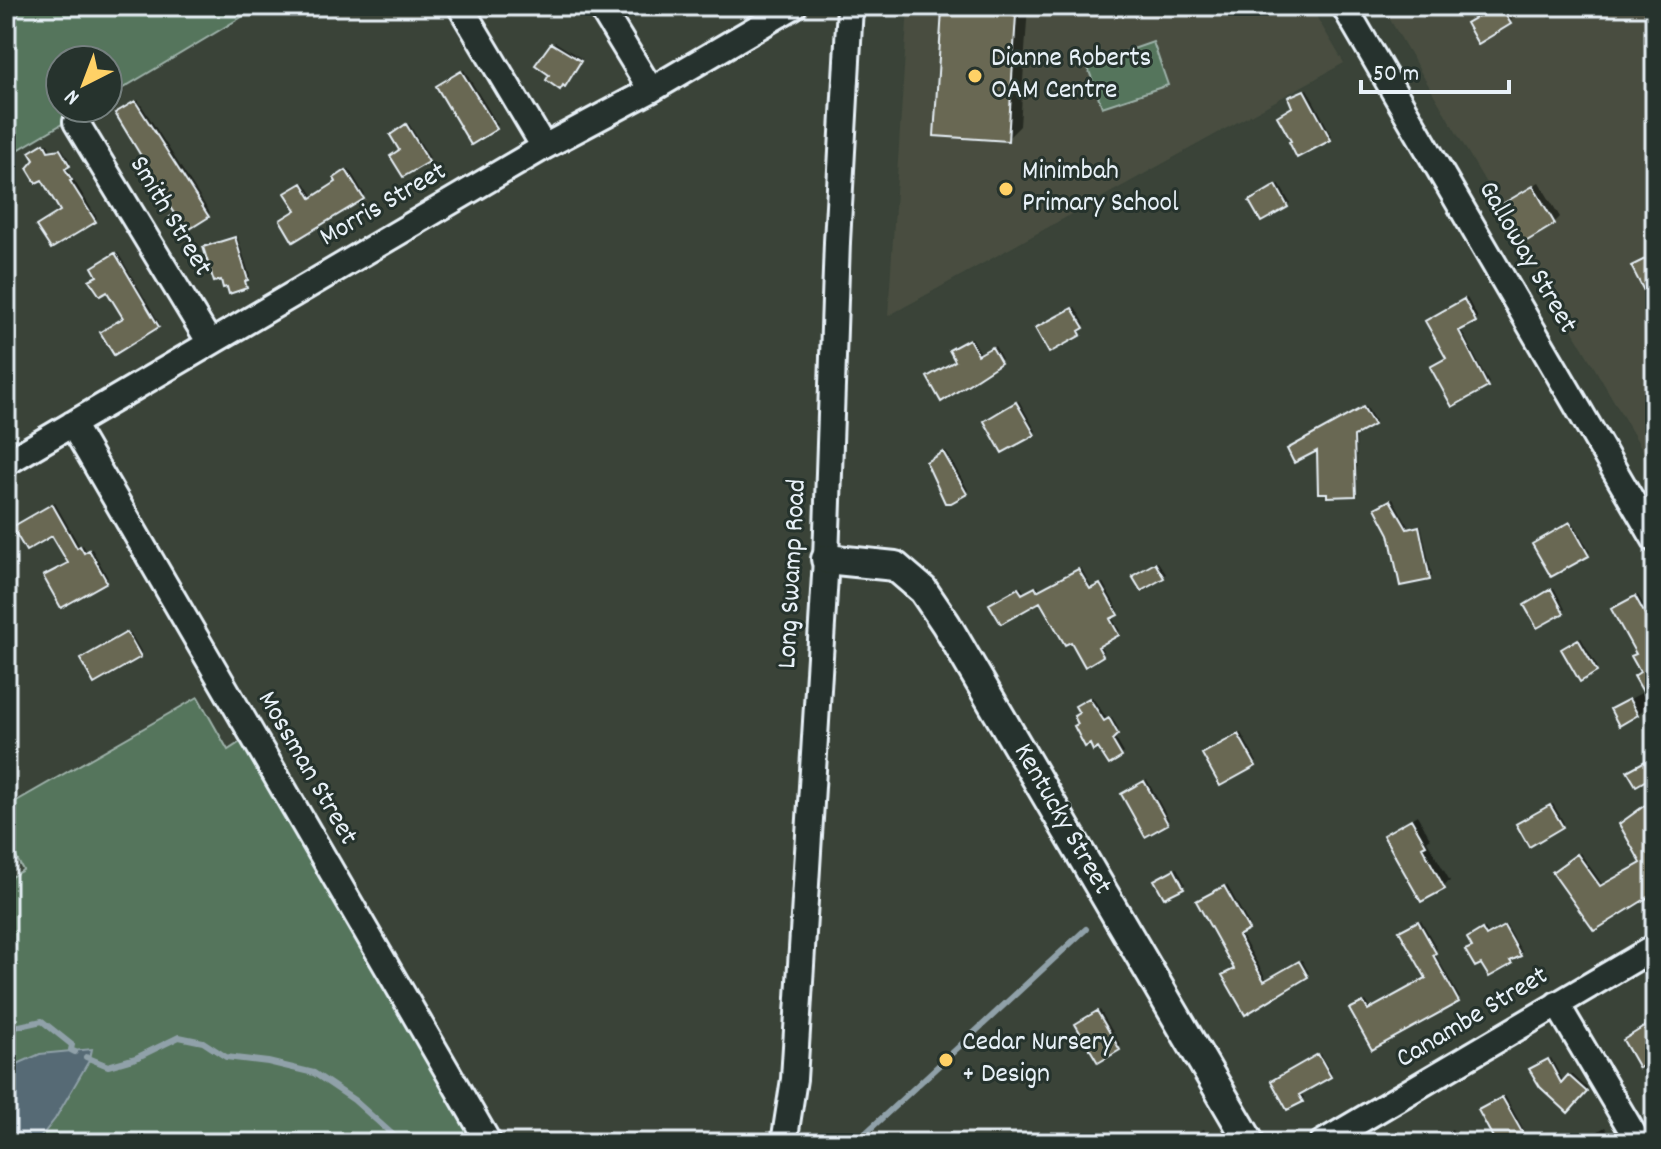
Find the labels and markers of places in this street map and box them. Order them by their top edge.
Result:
place label: Dianne Roberts OAM Centre [991,40,1151,112]
marker: Dianne Roberts OAM Centre [966,67,984,85]
place label: Minimbah Primary School [1022,153,1179,225]
marker: Minimbah Primary School [997,180,1015,198]
place label: Cedar Nursery + Design [962,1024,1114,1096]
marker: Cedar Nursery + Design [937,1051,955,1069]

